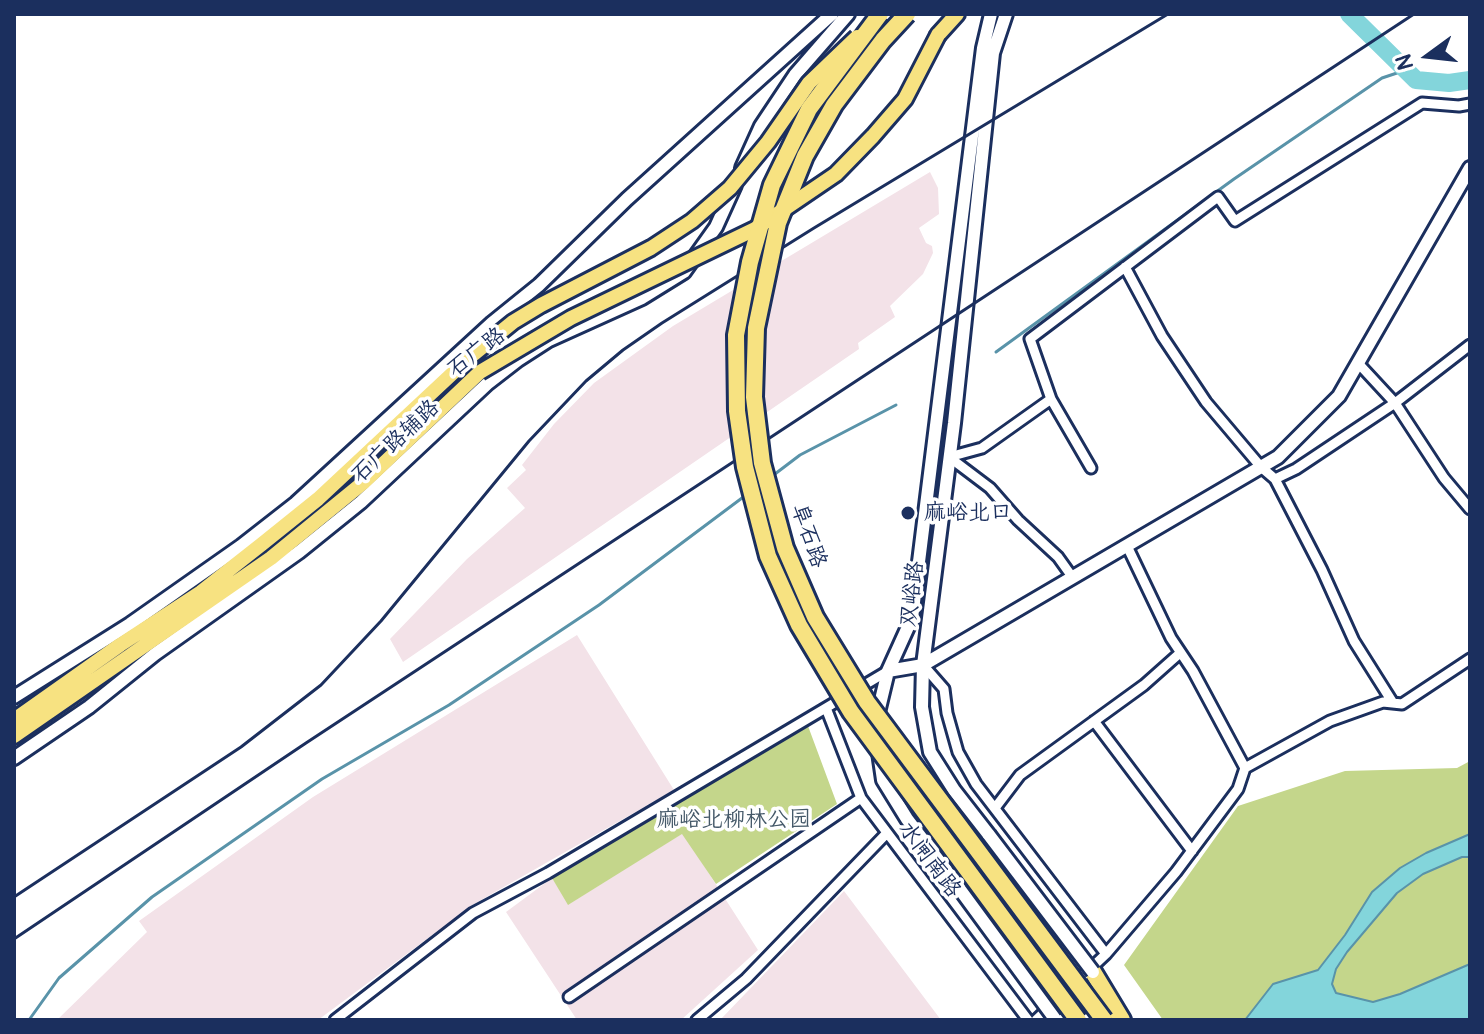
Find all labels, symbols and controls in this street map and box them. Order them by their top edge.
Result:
north arrow [1388,16,1468,96]
text: N [1389,51,1420,73]
street label: 石广路 [443,323,511,383]
street label: 石广路辅路 [347,395,445,489]
place label: 麻峪北口 [924,500,1012,526]
street label: 阜石路 [785,501,831,571]
marker: 麻峪北口 [899,504,917,522]
street label: 双峪路 [896,560,930,628]
park label: 麻峪北柳林公园 [657,807,811,833]
street label: 水闸南路 [892,817,966,903]

